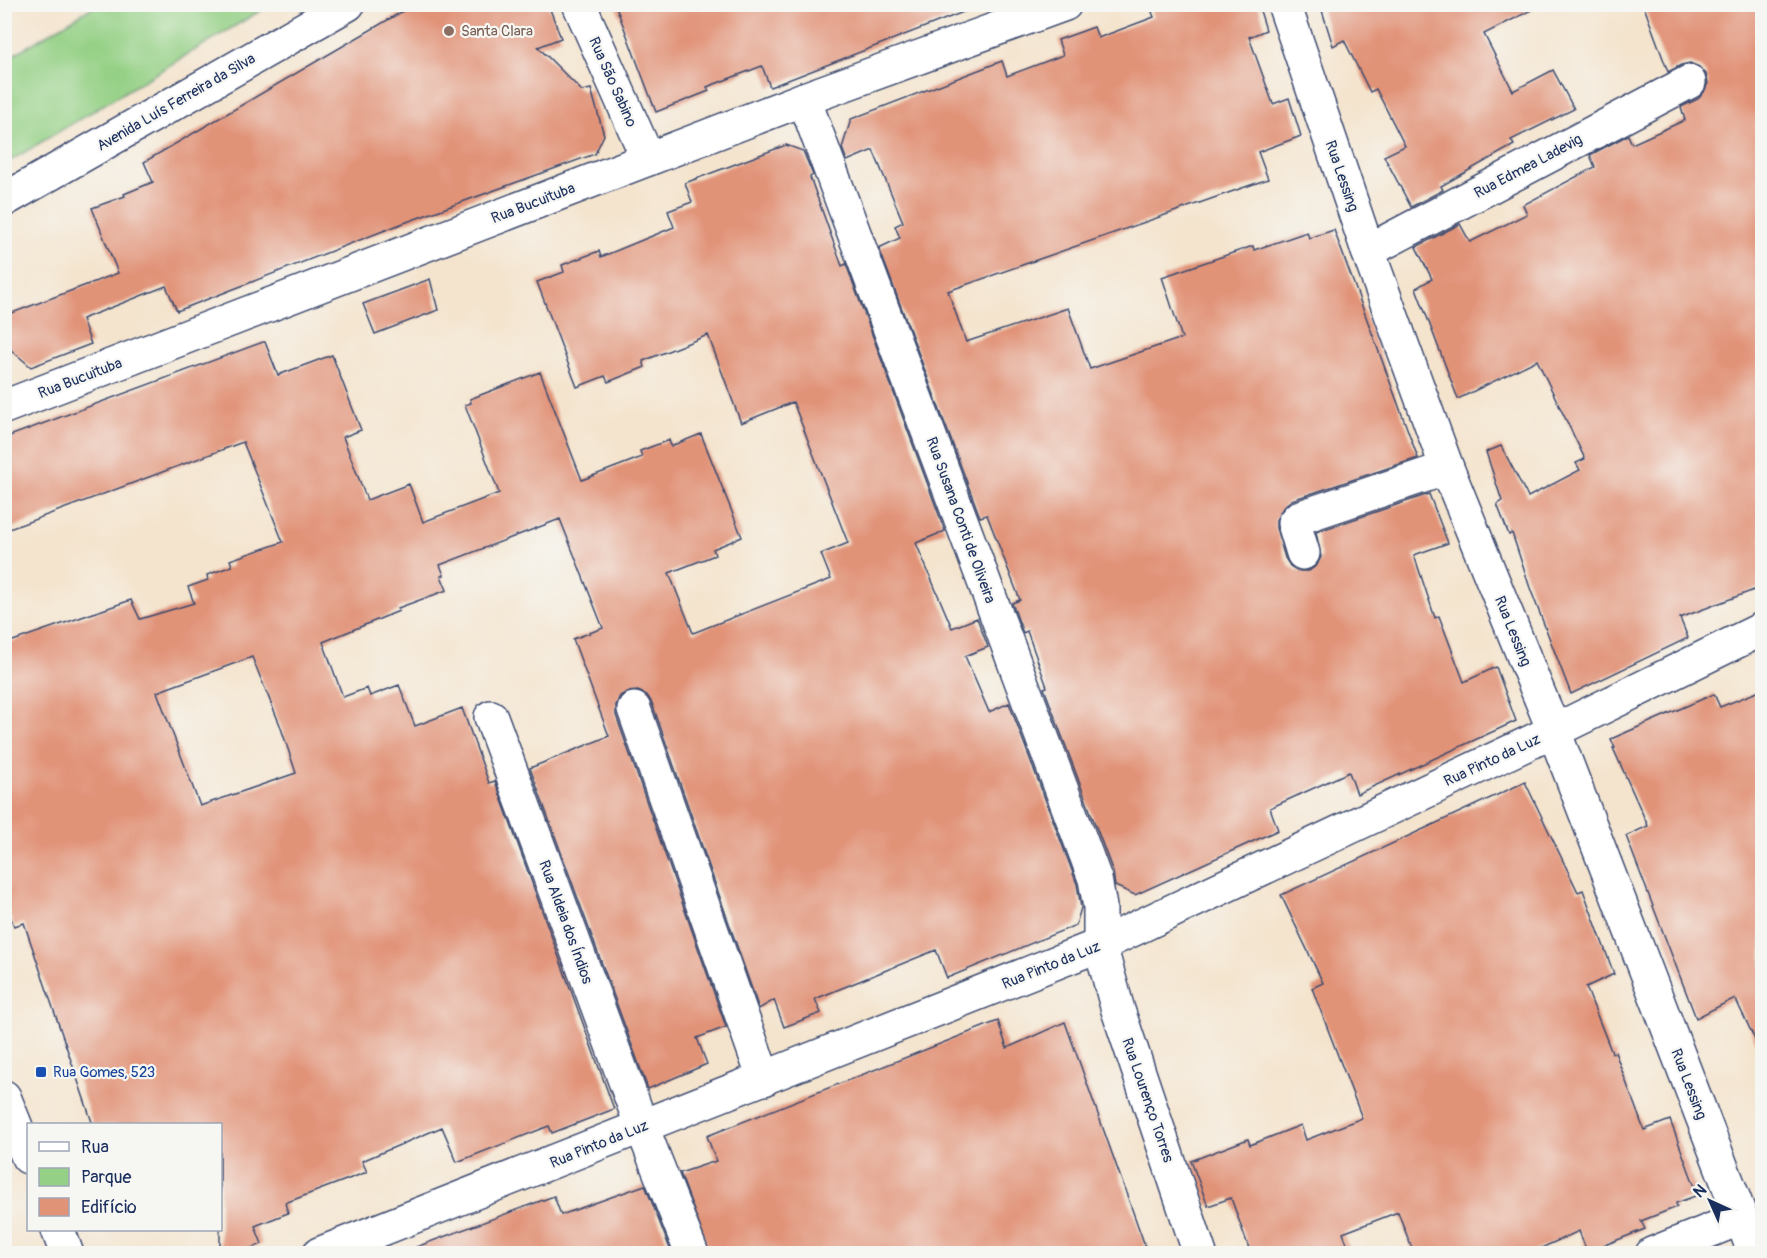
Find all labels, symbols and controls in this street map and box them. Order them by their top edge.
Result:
place label: Santa Clara [461,22,533,41]
marker: Santa Clara [442,24,456,38]
street label: Rua São Sabino [584,34,641,130]
street label: Avenida Luís Ferreira da Silva [94,49,259,156]
street label: Rua Edmea Ladevig [1471,130,1586,203]
street label: Rua Lessing [1320,138,1363,214]
street label: Rua Bucuituba [489,179,578,228]
street label: Rua Bucuituba [36,354,125,403]
street label: Rua Susana Conti de Oliveira [922,434,1000,606]
street label: Rua Lessing [1490,593,1535,669]
street label: Rua Pinto da Luz [1441,730,1544,791]
street label: Rua Aldeia dos Índios [534,858,597,987]
street label: Rua Pinto da Luz [999,937,1103,994]
street label: Rua Lourenço Torres [1117,1035,1178,1165]
street label: Rua Lessing [1666,1046,1711,1122]
place label: Rua Gomes, 523 [53,1063,155,1082]
marker: Rua Gomes, 523 [34,1065,48,1079]
street label: Rua Pinto da Luz [547,1116,651,1173]
legend [27,1123,222,1231]
text: Rua [81,1136,109,1159]
text: Parque [81,1166,131,1189]
north arrow [1680,1171,1740,1231]
text: N [1689,1180,1711,1202]
text: Edifício [81,1196,137,1219]

